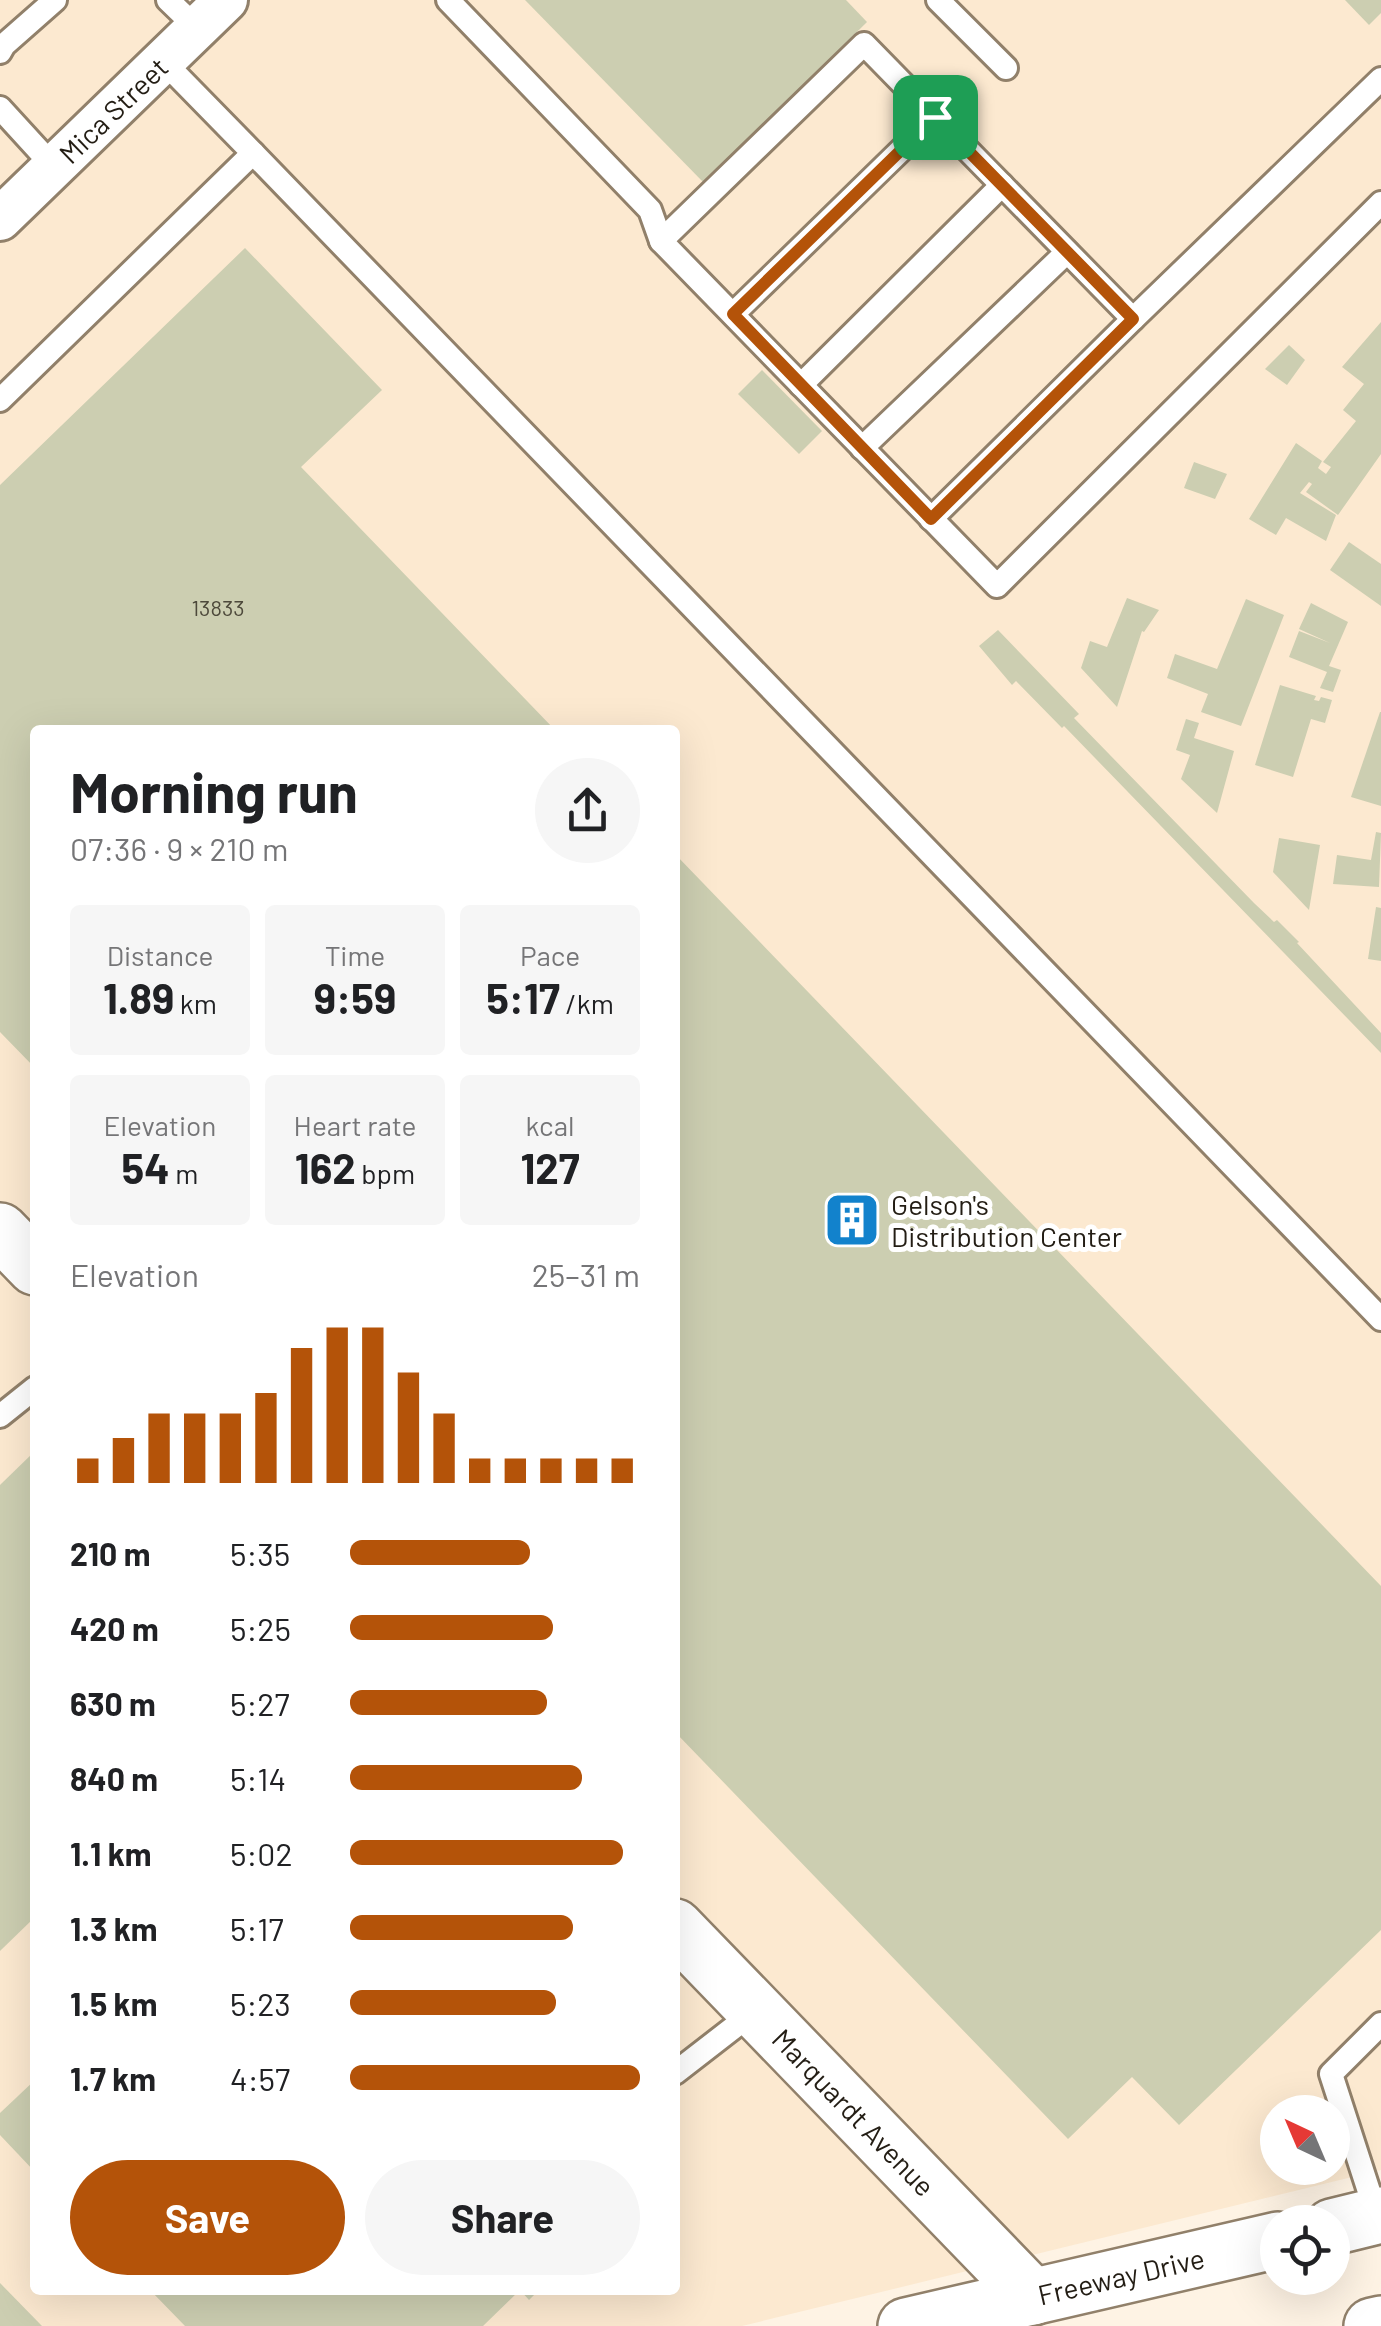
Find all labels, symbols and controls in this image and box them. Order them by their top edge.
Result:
street label: Mica Street [52,50,174,170]
pin [893,75,978,160]
icon: arrive [908,90,963,145]
house number: 13833 [191,594,245,620]
text: Morning run [70,758,358,824]
button: share [535,758,640,863]
text: 07:36 · 9 × 210 m [70,829,288,867]
text: Distance [107,938,213,972]
text: Time [325,938,385,972]
text: Pace [520,938,580,972]
text: 1.89 [103,972,174,1022]
text: 9:59 [314,972,396,1022]
text: 5:17 [486,972,560,1022]
text: km [174,986,217,1020]
text: /km [560,986,614,1020]
text: Elevation [104,1108,216,1142]
text: Heart rate [294,1108,416,1142]
text: kcal [526,1108,574,1142]
text: 54 [122,1142,170,1192]
text: 162 [295,1142,356,1192]
text: 127 [520,1142,580,1192]
text: m [170,1156,198,1190]
text: bpm [356,1156,415,1190]
place label: Gelson's Distribution Center [891,1187,1122,1253]
building icon: Gelson's Distribution Center [822,1190,882,1250]
text: Elevation [70,1255,199,1293]
text: 25–31 m [532,1255,640,1293]
text: 210 m [70,1534,150,1572]
text: 5:35 [230,1534,290,1572]
text: 420 m [70,1609,159,1647]
text: 5:25 [230,1609,291,1647]
text: 630 m [70,1684,156,1722]
text: 5:27 [230,1684,290,1722]
text: 840 m [70,1759,158,1797]
text: 5:14 [230,1759,286,1797]
text: 1.1 km [70,1834,151,1872]
text: 5:02 [230,1834,293,1872]
text: 1.3 km [70,1909,157,1947]
text: 5:17 [230,1909,284,1947]
text: 1.5 km [70,1984,157,2022]
text: 5:23 [230,1984,291,2022]
street label: Marquardt Avenue [766,2021,942,2203]
text: 1.7 km [70,2059,156,2097]
text: 4:57 [230,2059,290,2097]
north arrow [1260,2095,1350,2185]
map controls [1260,2095,1350,2295]
button: Save [70,2160,345,2275]
button: Share [365,2160,640,2275]
button: locate [1260,2205,1350,2295]
street label: Freeway Drive [1034,2240,1208,2312]

